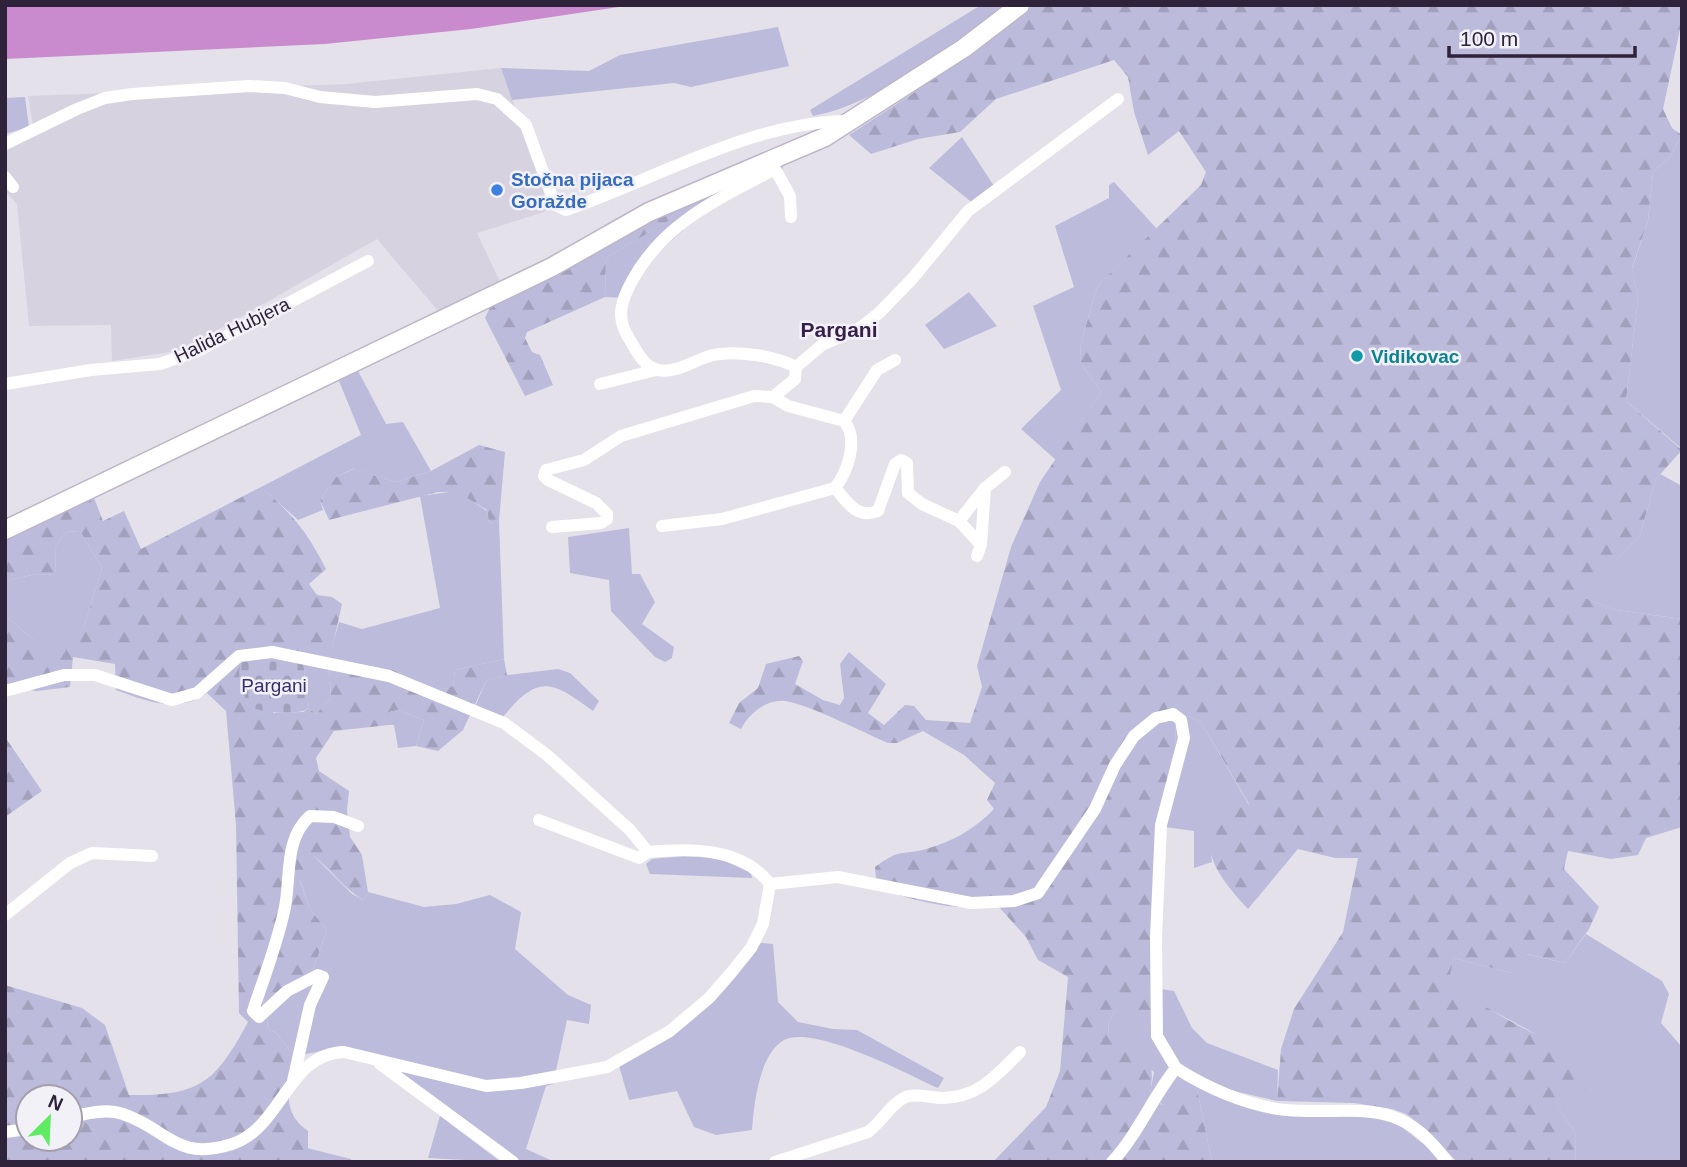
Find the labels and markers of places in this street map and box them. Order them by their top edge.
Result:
place label: Stočna pijaca Goražde [511,169,634,212]
marker: Stočna pijaca Goražde [489,182,505,198]
place label: Vidikovac [1371,346,1460,367]
marker: Vidikovac [1349,348,1365,364]

